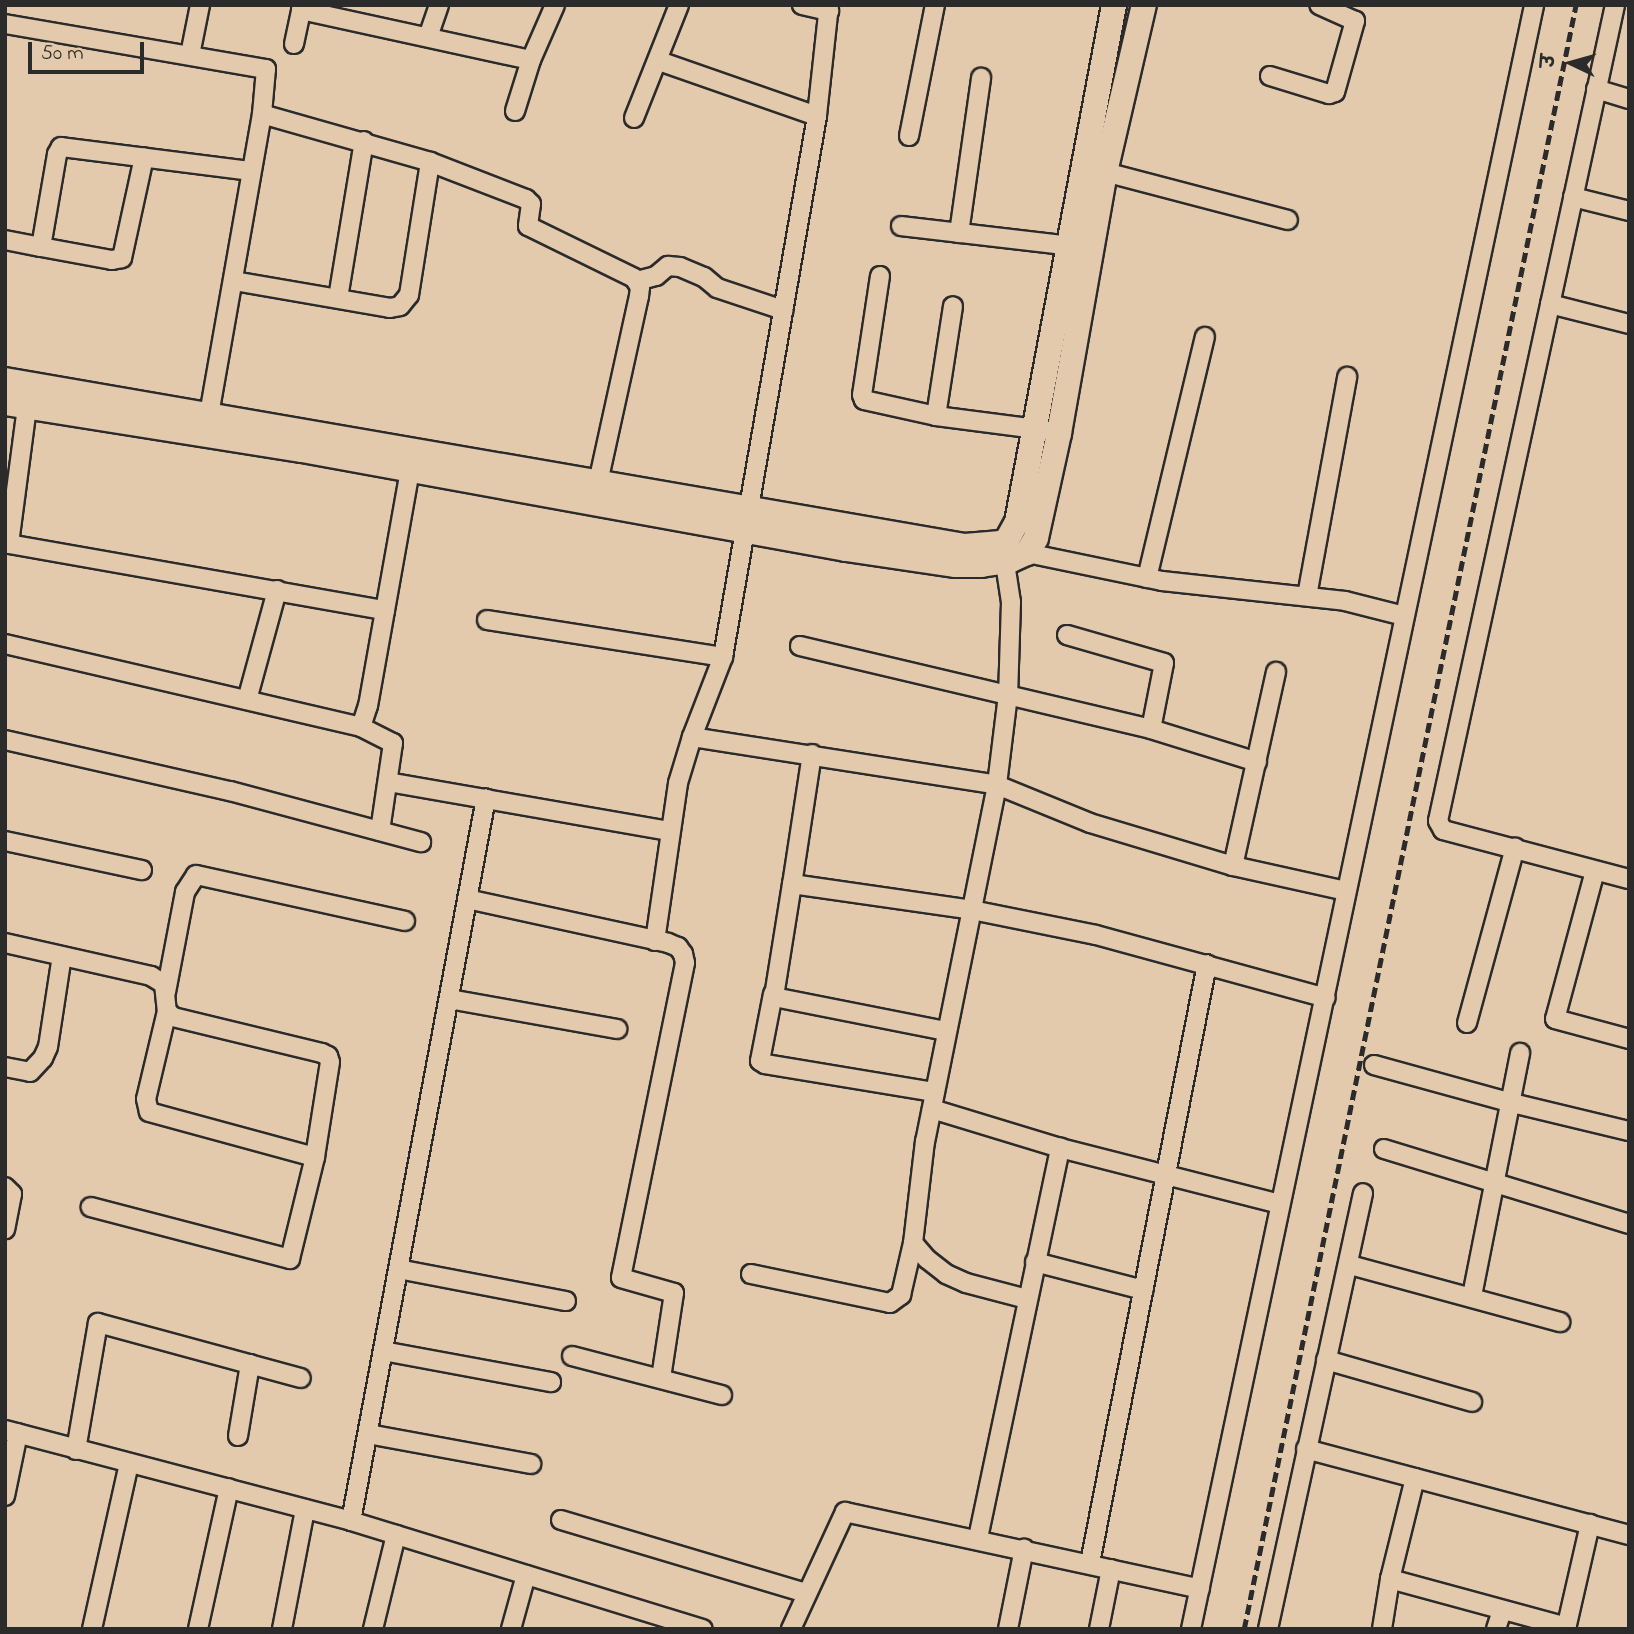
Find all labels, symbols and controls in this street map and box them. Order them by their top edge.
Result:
scale bar [32,28,147,72]
north arrow [1536,28,1606,98]
text: 50 m [41,39,84,69]
text: उ [1536,54,1564,69]

